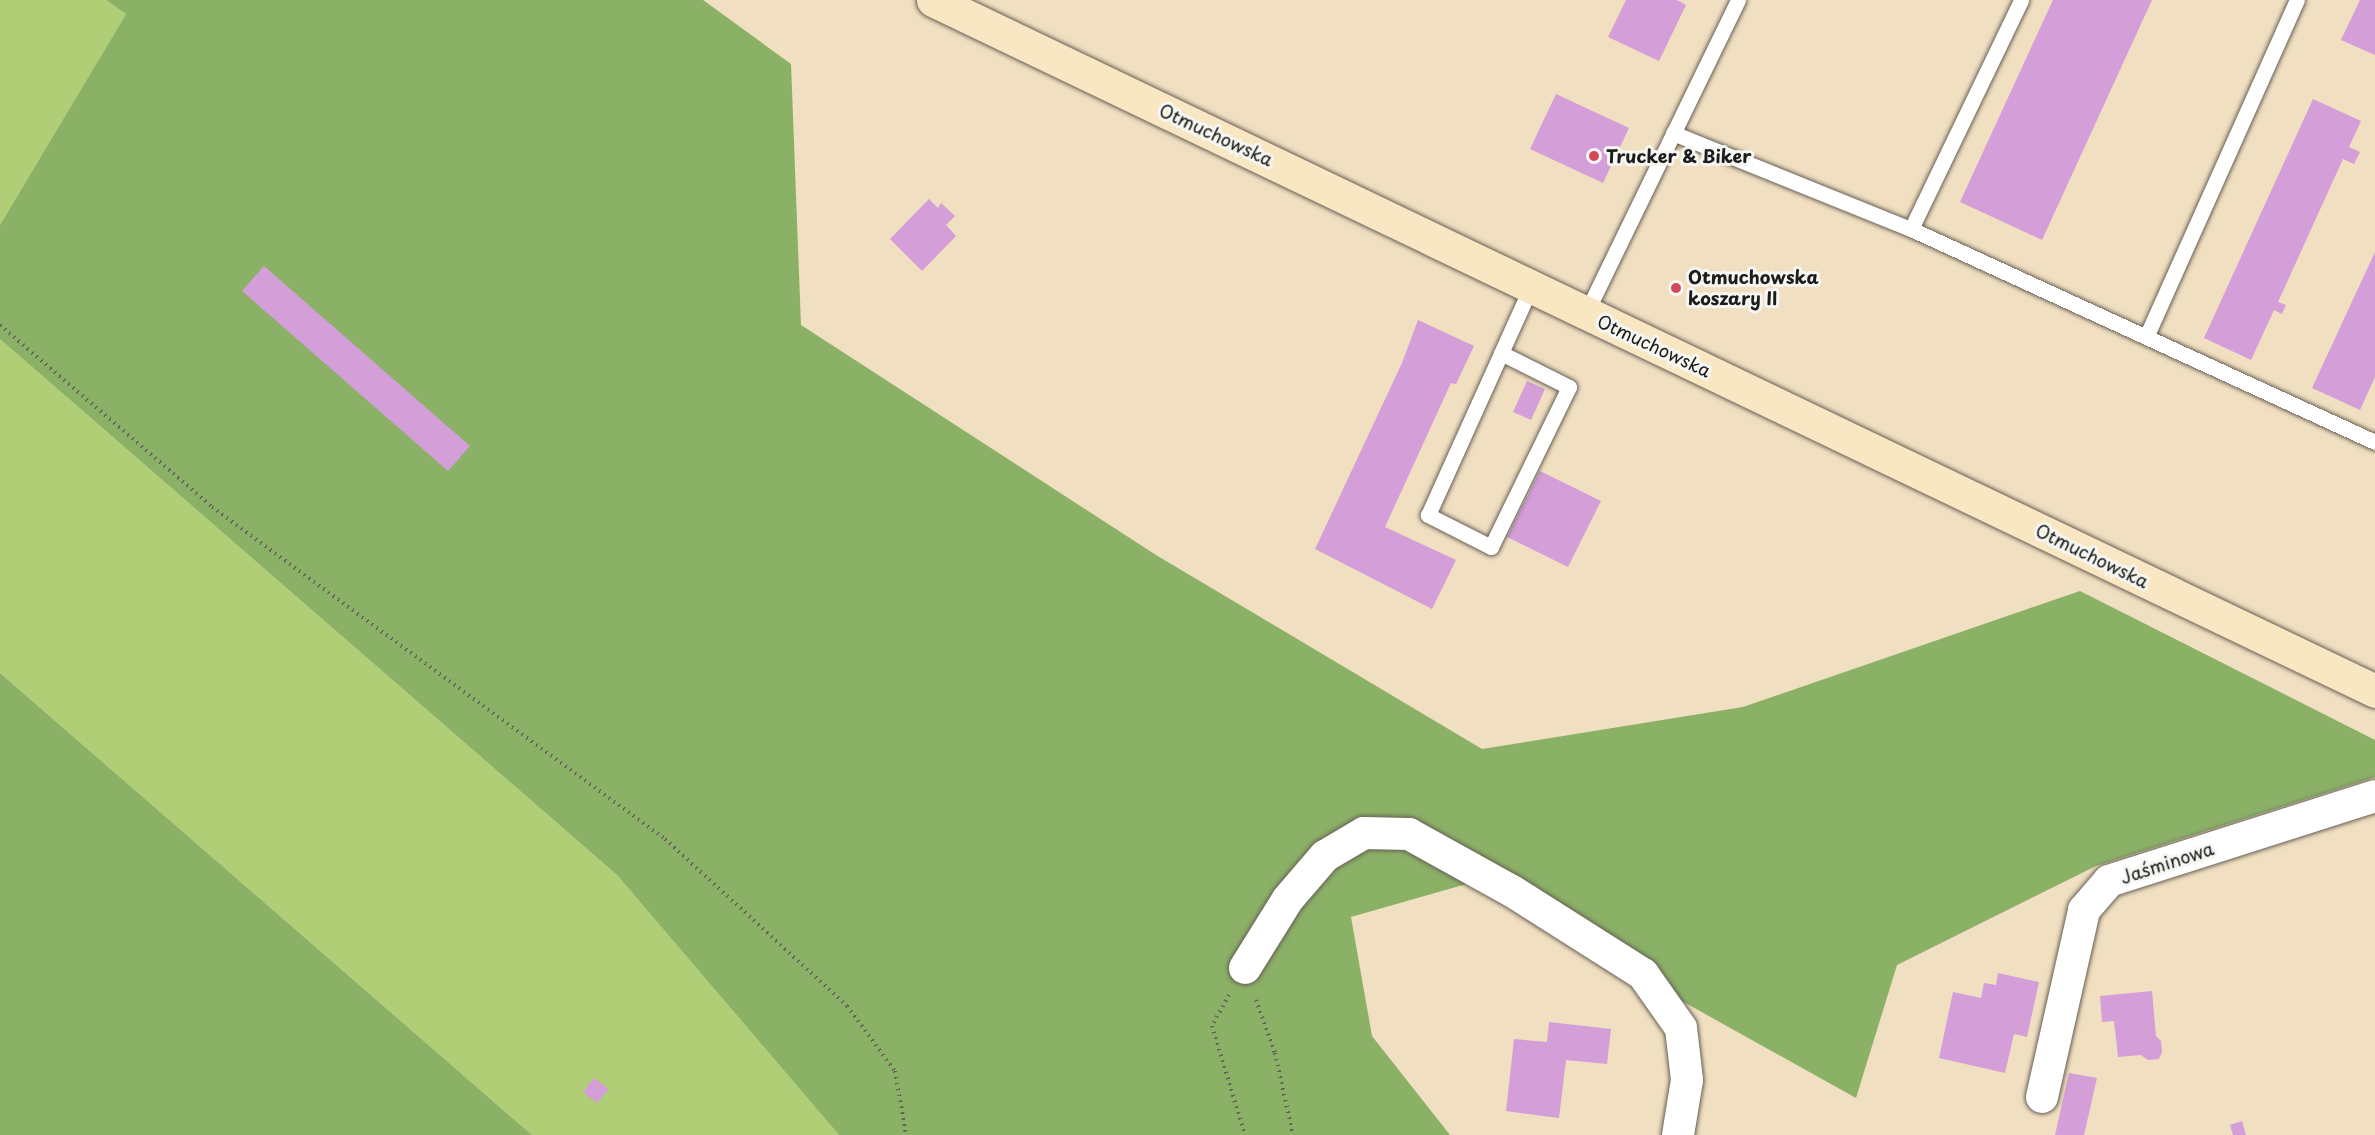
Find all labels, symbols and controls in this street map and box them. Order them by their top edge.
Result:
street label: Otmuchowska [1156,99,1276,171]
place label: Trucker & Biker [1606,145,1753,167]
marker: Trucker & Biker [1587,149,1601,163]
place label: Otmuchowska koszary II [1688,267,1819,310]
marker: Otmuchowska koszary II [1669,281,1683,295]
street label: Otmuchowska [1594,310,1714,382]
street label: Otmuchowska [2032,519,2152,593]
street label: Jaśminowa [2118,838,2216,888]

